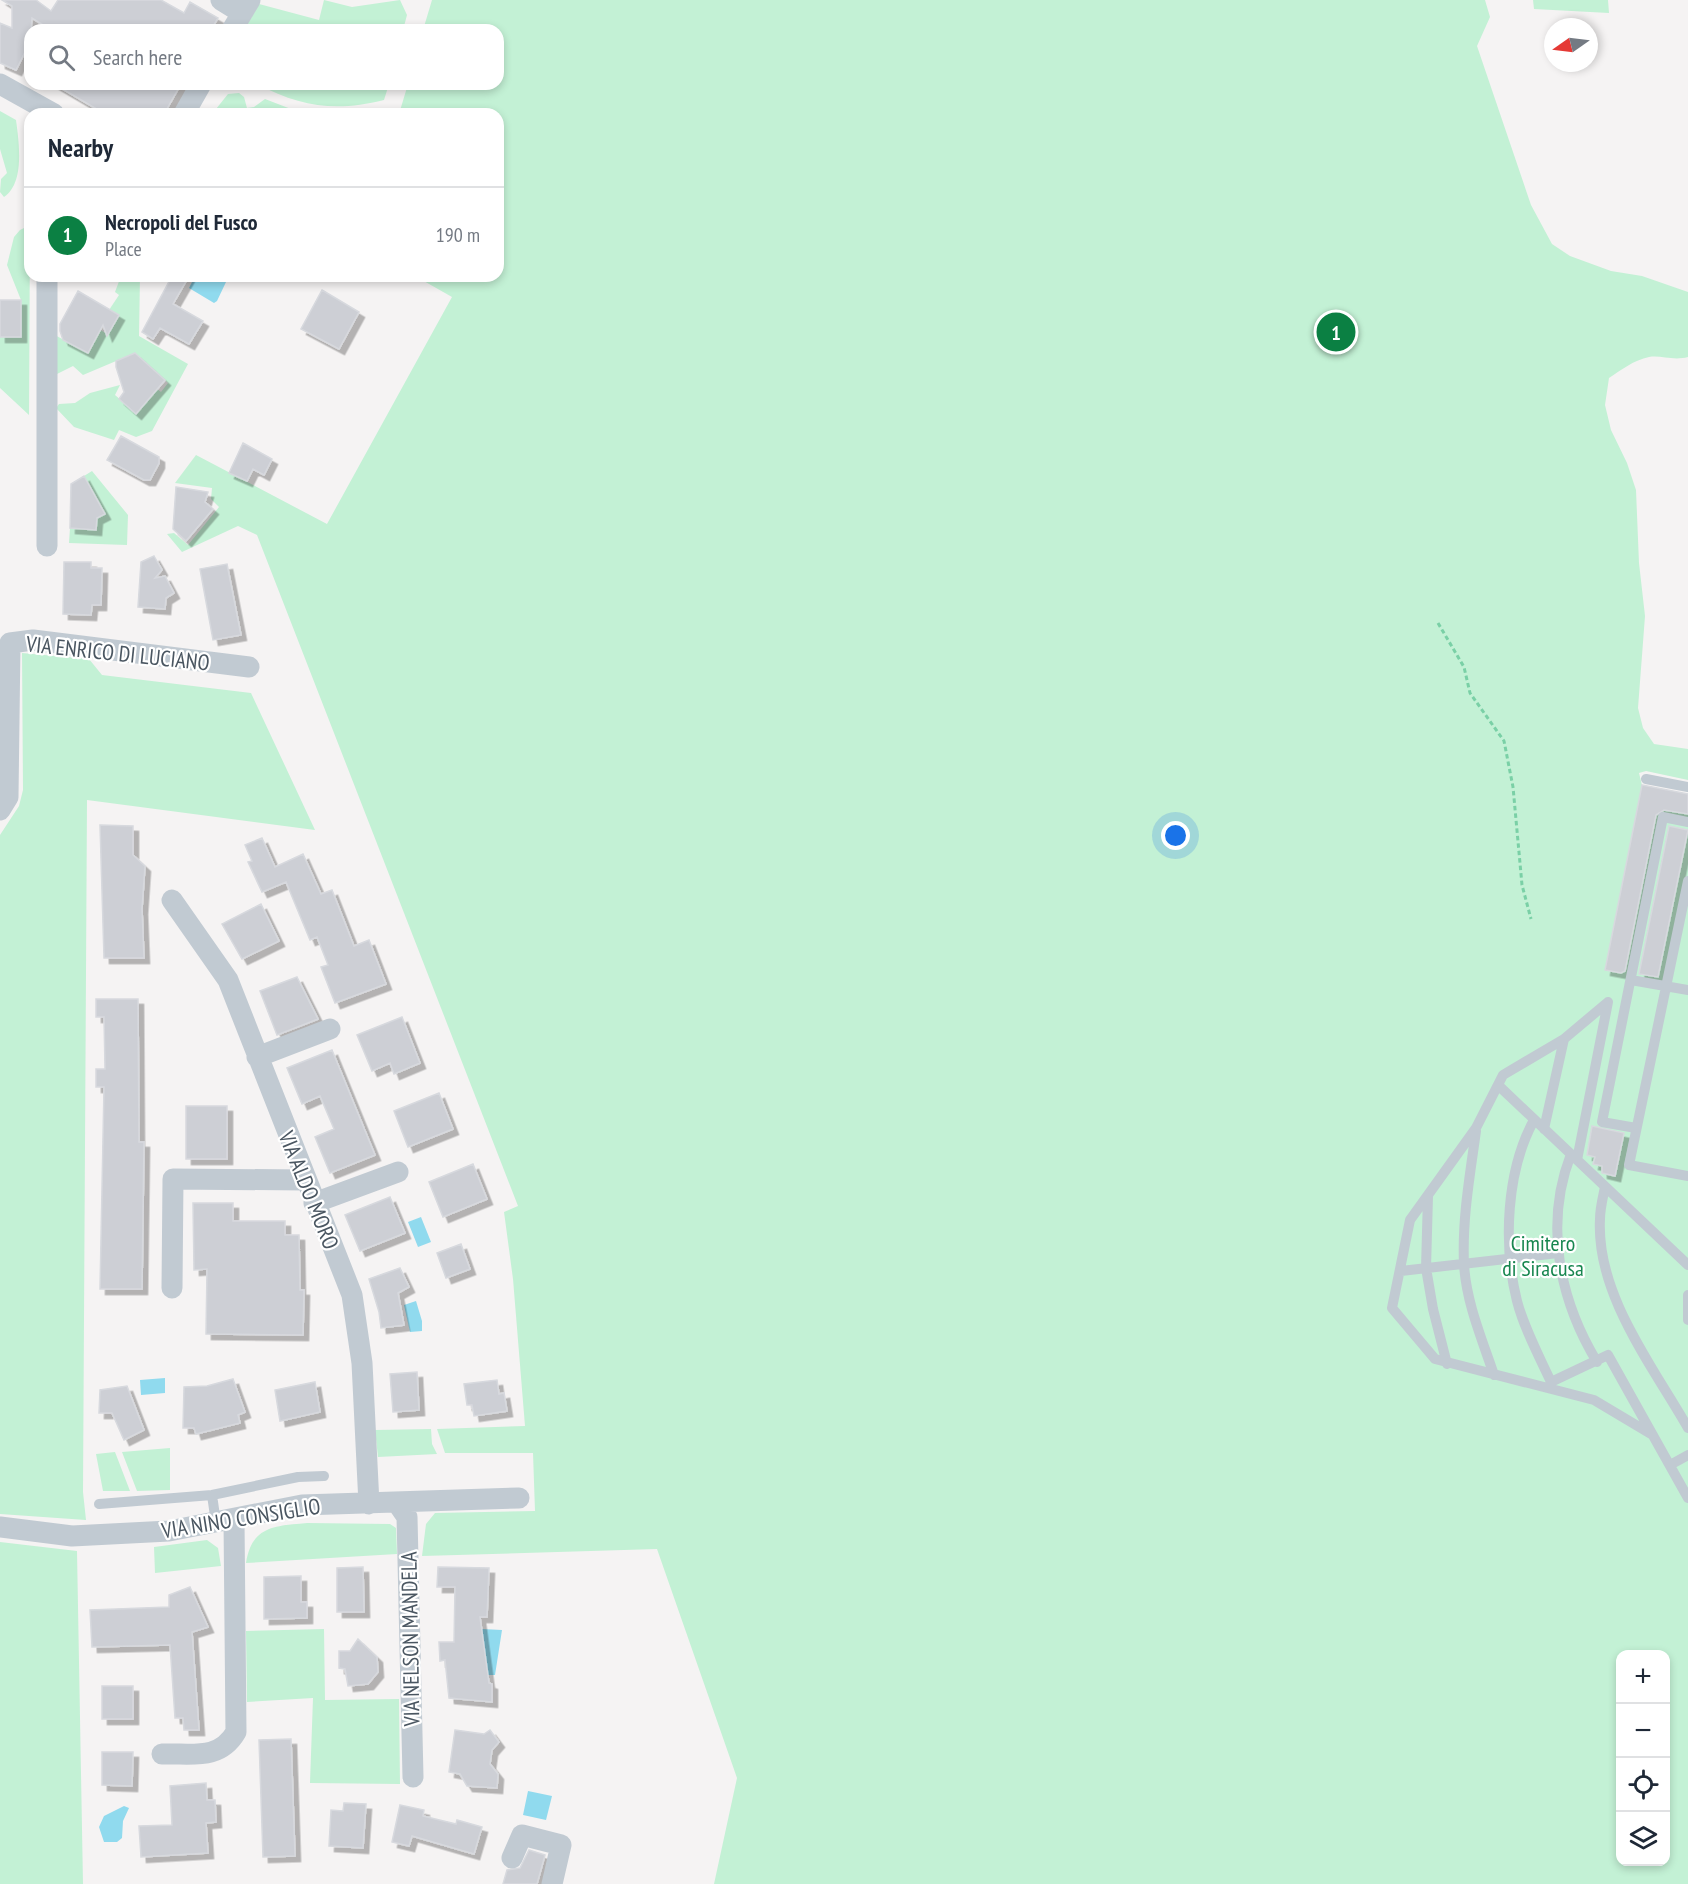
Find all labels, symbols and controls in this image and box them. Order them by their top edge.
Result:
north arrow [1544,18,1598,72]
search box [24,24,504,90]
icon: search [45,41,78,74]
text: Search here [93,43,182,71]
text: Nearby [48,131,113,164]
text: Necropoli del Fusco [105,208,258,236]
text: 1 [63,222,72,248]
text: 190 m [436,222,480,248]
text: Place [105,236,142,262]
pin: 1 [1316,310,1356,354]
street label: VIA ENRICO DI LUCIANO [24,629,211,677]
your location [1161,821,1190,850]
street label: VIA ALDO MORO [272,1126,345,1253]
park label: Cimitero di Siracusa [1502,1229,1584,1282]
street label: VIA NINO CONSIGLIO [159,1492,322,1545]
street label: VIA NELSON MANDELA [394,1551,426,1728]
map controls [1616,1650,1670,1866]
button: + [1616,1650,1670,1704]
button: − [1616,1704,1670,1758]
button: locate [1616,1758,1670,1812]
button: layers [1616,1812,1670,1866]

